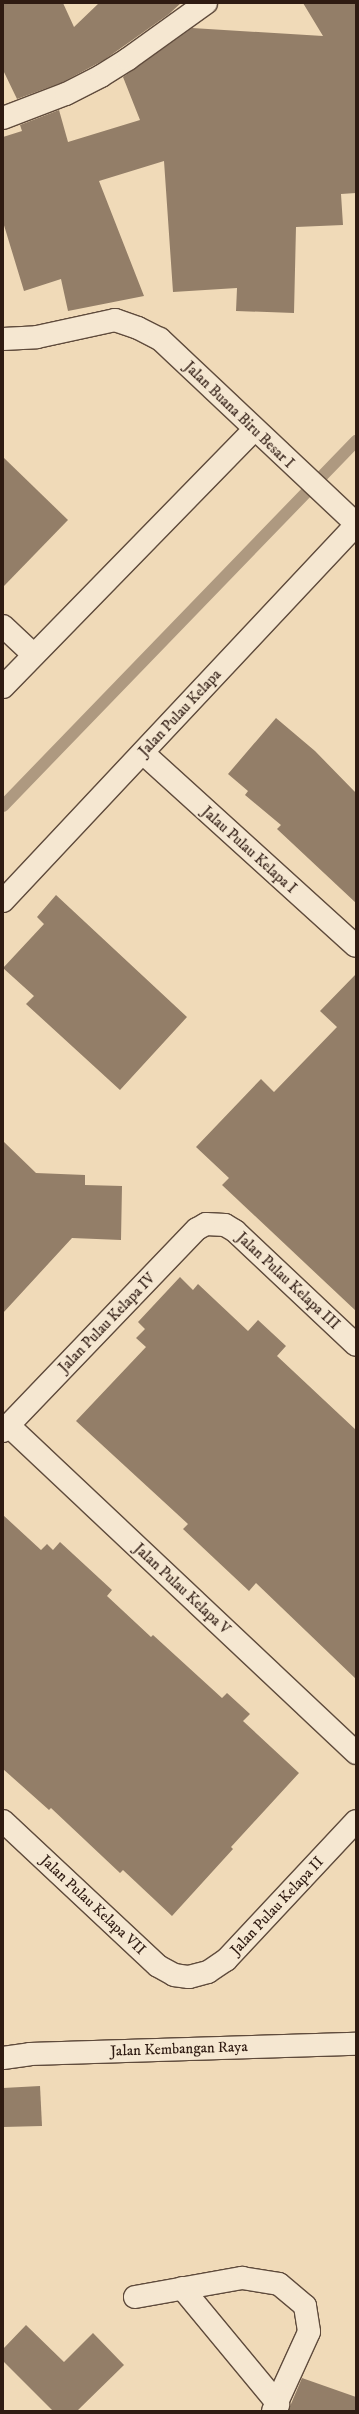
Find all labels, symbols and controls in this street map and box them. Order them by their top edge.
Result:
street label: Jalan Buana Biru Besar I [180,358,298,472]
street label: Jalan Pulau Kelapa [135,666,225,760]
street label: Jalau Pulau Kelapa I [198,803,300,897]
street label: Jalan Pulau Kelapa III [233,1229,343,1333]
street label: Jalan Pulau Kelapa IV [55,1269,159,1377]
street label: Jalan Pulau Kelapa V [130,1540,234,1638]
street label: Jalan Pulau Kelapa VII [37,1851,149,1959]
street label: Jalan Pulau Kelapa II [227,1853,327,1959]
street label: Jalan Kembangan Raya [110,2038,248,2060]

